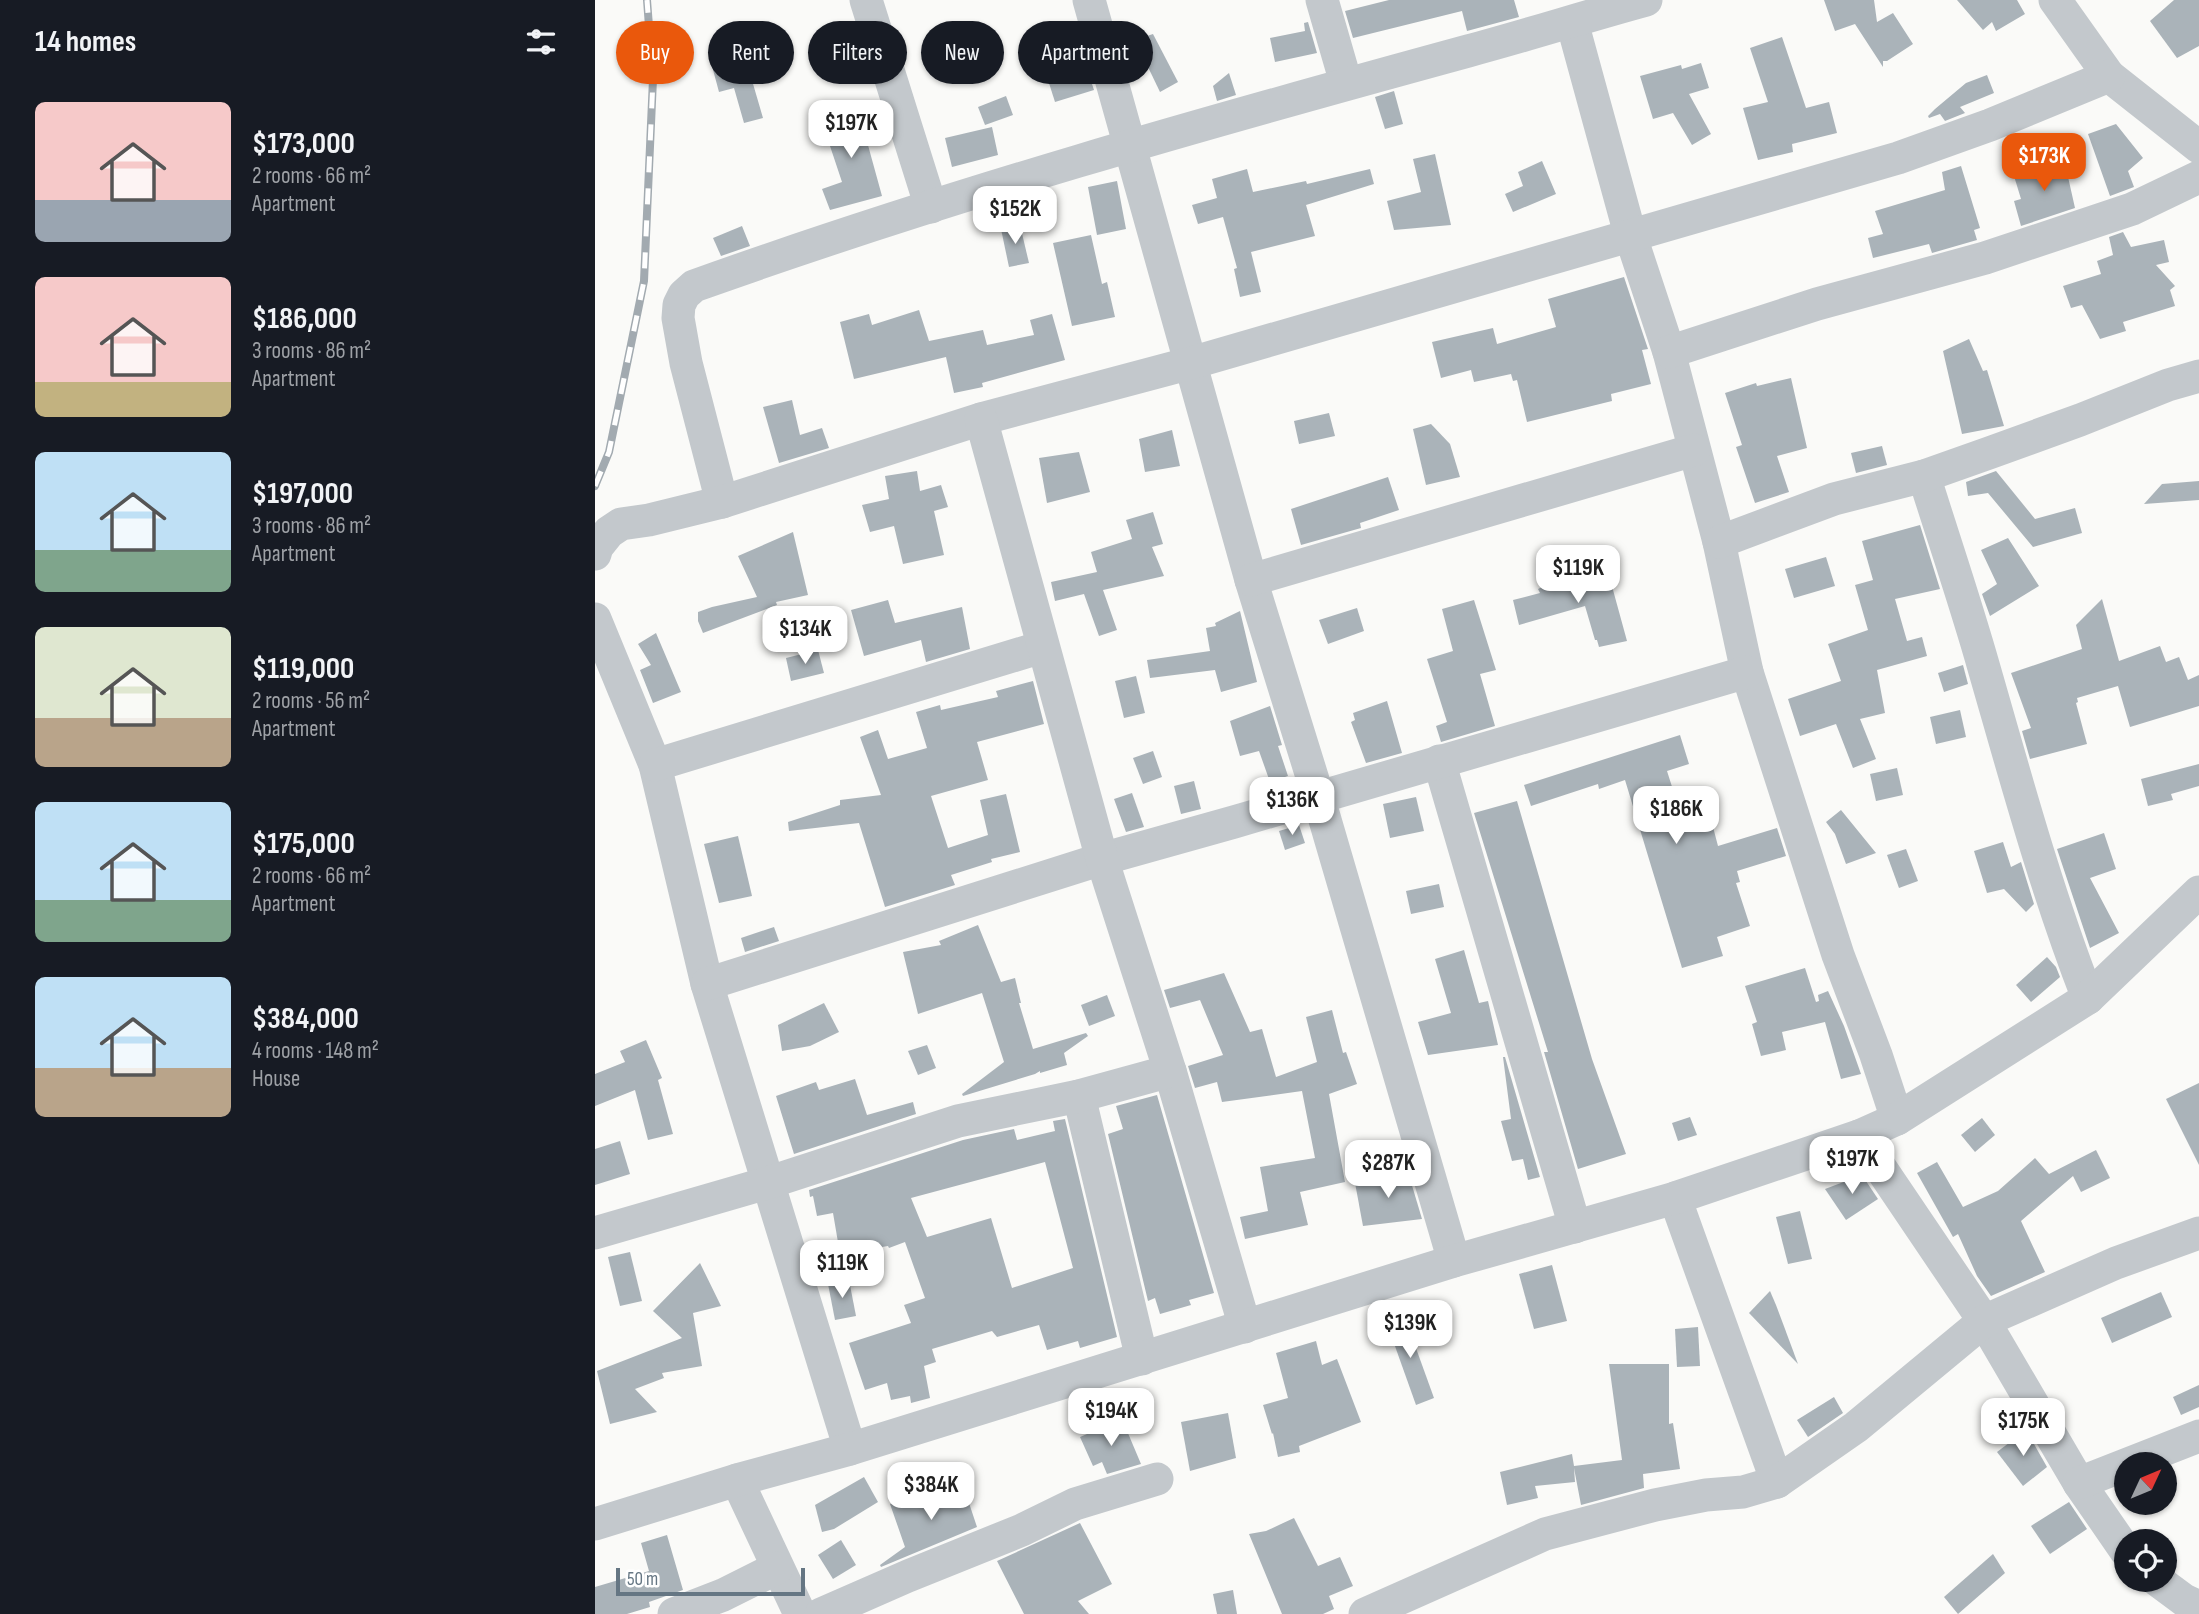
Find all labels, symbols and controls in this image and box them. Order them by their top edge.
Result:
chip: Buy [616,21,694,84]
chip: Rent [708,21,794,84]
chip: Filters [808,21,907,84]
chip: New [921,21,1004,84]
chip: Apartment [1018,21,1153,84]
icon: filters [522,23,560,61]
text: 14 homes [35,24,136,60]
pin: $197K [802,100,900,160]
text: $197K [824,109,878,137]
text: $173,000 [252,126,355,162]
icon: home [91,130,175,214]
pin: $173K [1995,134,2093,193]
text: $173K [2018,142,2070,170]
text: 2 rooms · 66 m² [252,162,371,190]
pin: $152K [966,187,1064,246]
text: Apartment [252,190,336,218]
text: $152K [989,195,1041,223]
text: $186,000 [252,301,357,337]
icon: home [91,305,175,389]
text: 3 rooms · 86 m² [252,337,371,365]
text: Apartment [252,365,336,393]
text: $197,000 [252,476,353,512]
icon: home [91,480,175,564]
text: 3 rooms · 86 m² [252,512,371,540]
text: Apartment [252,540,336,568]
pin: $119K [1529,546,1627,605]
text: $119K [1552,554,1604,582]
pin: $134K [756,606,854,666]
text: $134K [778,615,832,643]
text: $119,000 [252,651,354,687]
icon: home [91,655,175,739]
text: 2 rooms · 56 m² [252,687,370,715]
text: Apartment [252,715,336,743]
pin: $136K [1243,778,1341,837]
text: $136K [1265,786,1319,814]
pin: $186K [1627,786,1725,846]
text: $186K [1649,795,1703,823]
text: $175,000 [252,826,355,862]
icon: home [91,830,175,914]
text: 2 rooms · 66 m² [252,862,371,890]
text: Apartment [252,890,336,918]
text: $384,000 [252,1001,359,1037]
icon: home [91,1005,175,1089]
text: 4 rooms · 148 m² [252,1037,379,1065]
text: House [252,1065,300,1093]
pin: $197K [1803,1136,1901,1196]
pin: $287K [1339,1140,1437,1200]
text: $197K [1825,1145,1879,1173]
text: $287K [1361,1149,1415,1177]
pin: $119K [793,1240,891,1300]
text: $119K [816,1249,868,1277]
pin: $139K [1361,1300,1459,1360]
text: $139K [1383,1309,1437,1337]
pin: $194K [1062,1388,1160,1448]
text: $194K [1084,1397,1138,1425]
pin: $175K [1974,1398,2072,1458]
text: $175K [1997,1407,2049,1435]
north arrow [2114,1452,2177,1516]
map controls [2114,1452,2177,1592]
pin: $384K [882,1462,980,1522]
text: $384K [903,1471,959,1499]
button: locate [2114,1529,2177,1592]
scale bar [616,1565,805,1597]
text: 50 m [627,1568,658,1591]

